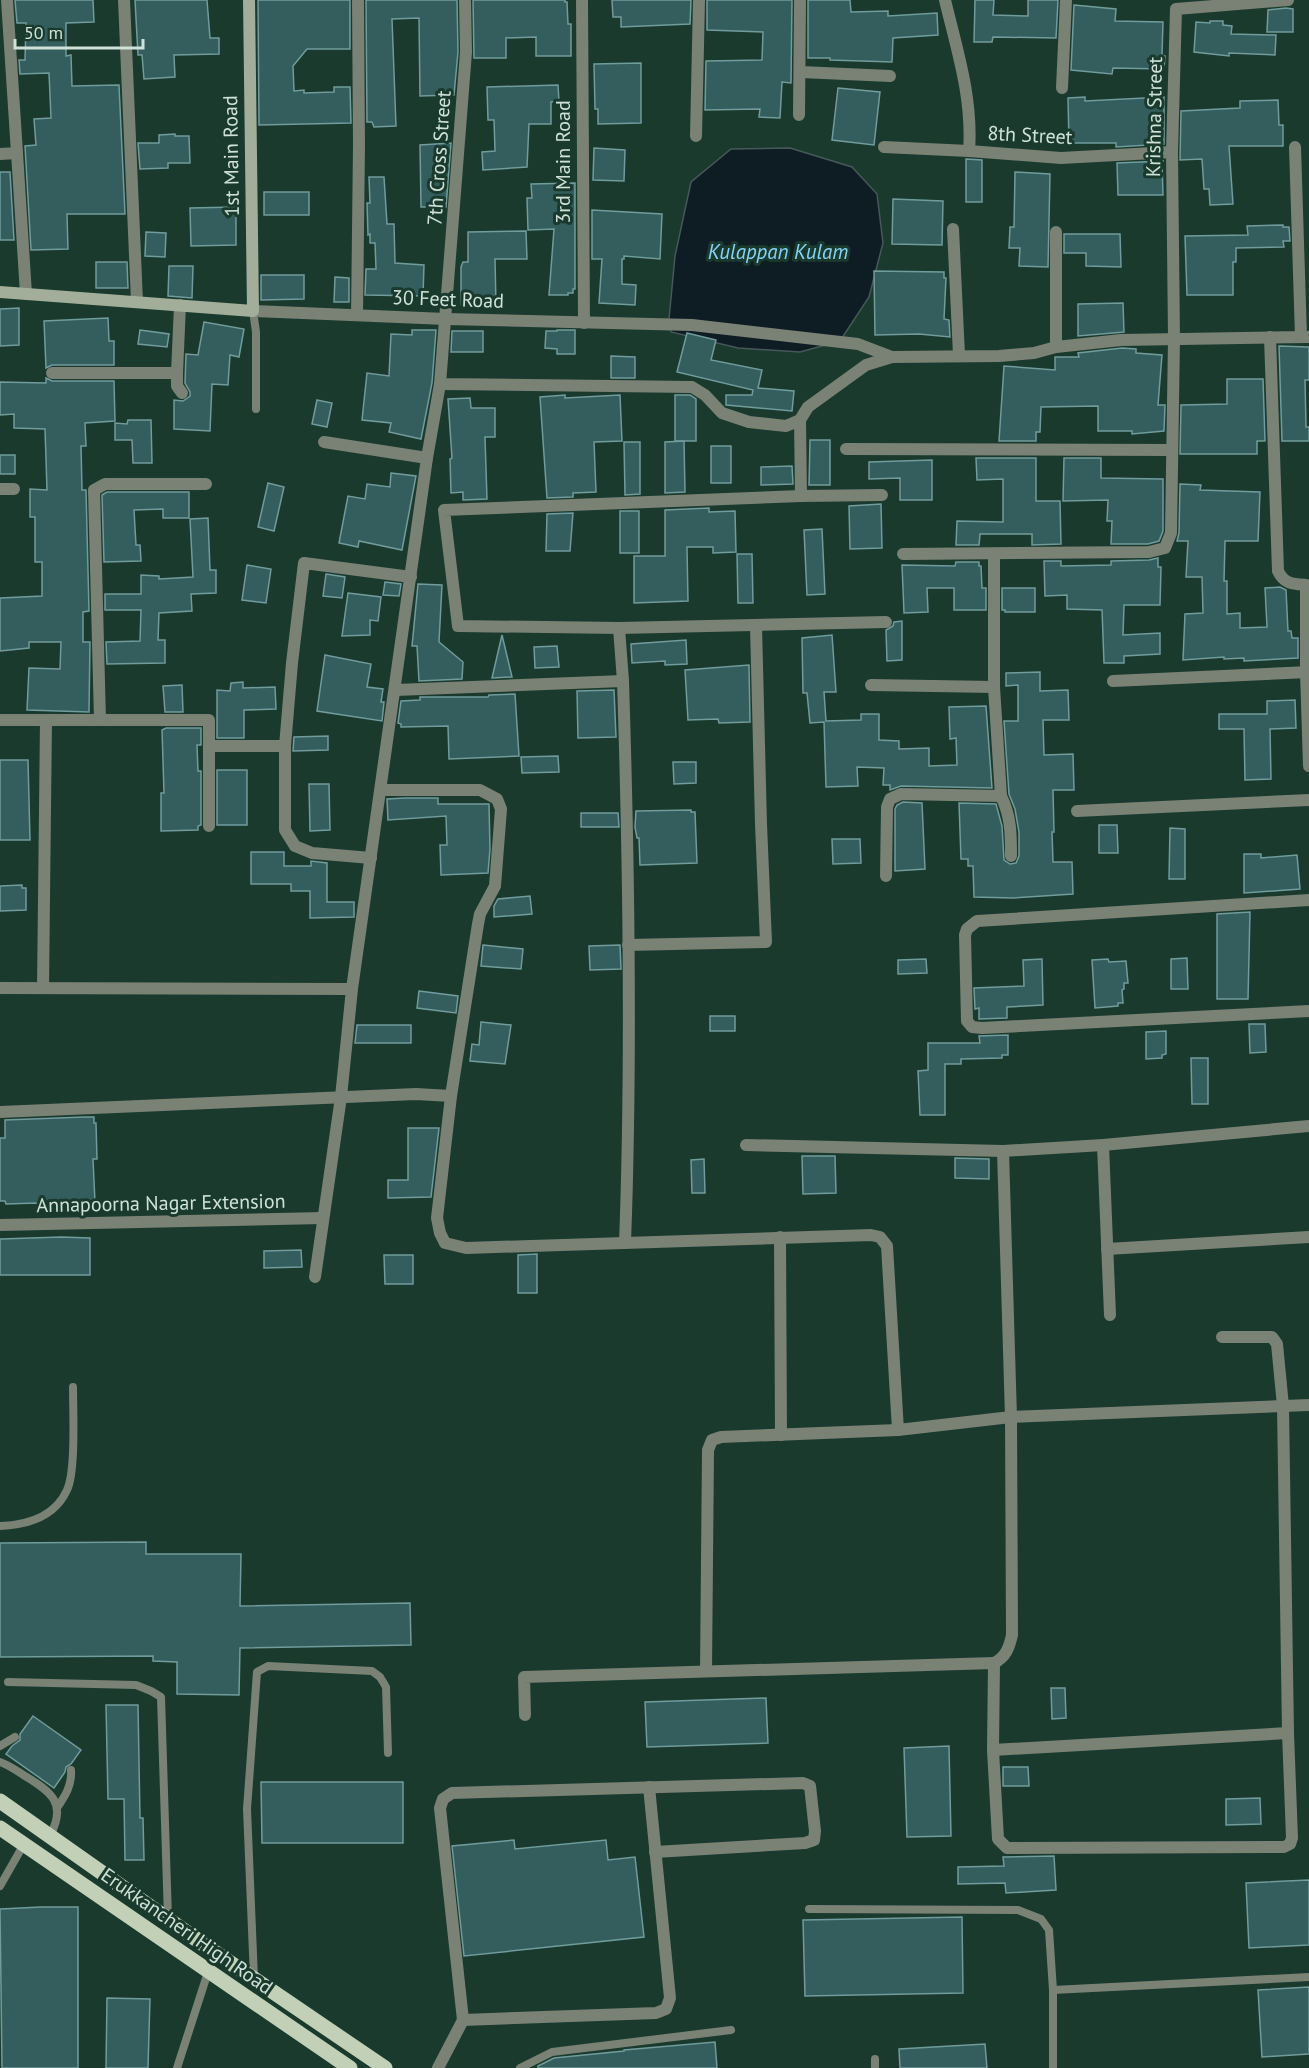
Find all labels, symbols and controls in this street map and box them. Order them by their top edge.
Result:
scale bar [15,12,142,50]
text: 50 m [24,21,63,44]
street label: Krishna Street [1140,56,1168,177]
street label: 7th Cross Street [421,89,457,226]
street label: 1st Main Road [217,95,245,217]
street label: 3rd Main Road [550,100,576,224]
street label: 8th Street [987,120,1073,150]
water label: Kulappan Kulam [708,238,848,265]
street label: 30 Feet Road [392,284,504,314]
street label: Annapoorna Nagar Extension [36,1188,286,1218]
street label: Erukkancheri High Road [96,1862,278,2000]

